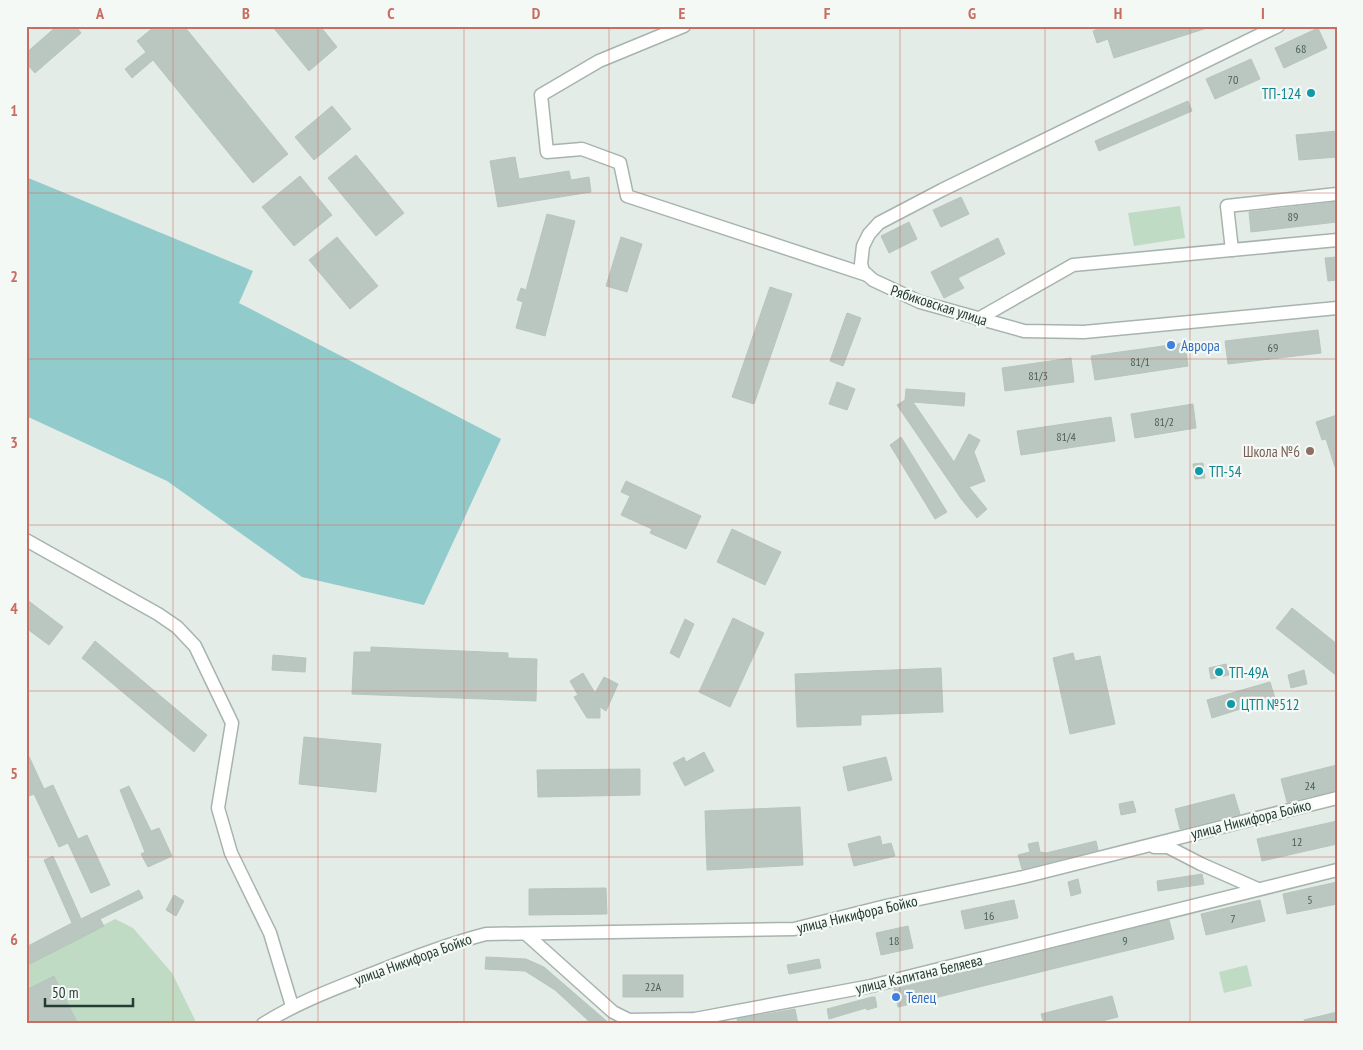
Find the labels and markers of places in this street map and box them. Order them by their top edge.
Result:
place label: ТП-124 [1262,84,1301,103]
marker: ТП-124 [1305,87,1317,99]
place label: Аврора [1181,336,1220,355]
marker: Аврора [1165,339,1177,351]
place label: Школа №6 [1243,442,1300,461]
marker: Школа №6 [1304,445,1316,457]
place label: ТП-54 [1209,462,1242,481]
marker: ТП-54 [1193,465,1205,477]
place label: ТП-49А [1229,663,1269,682]
marker: ТП-49А [1213,666,1225,678]
place label: ЦТП №512 [1241,695,1299,714]
marker: ЦТП №512 [1225,698,1237,710]
place label: Телец [906,988,936,1007]
marker: Телец [890,991,902,1003]

